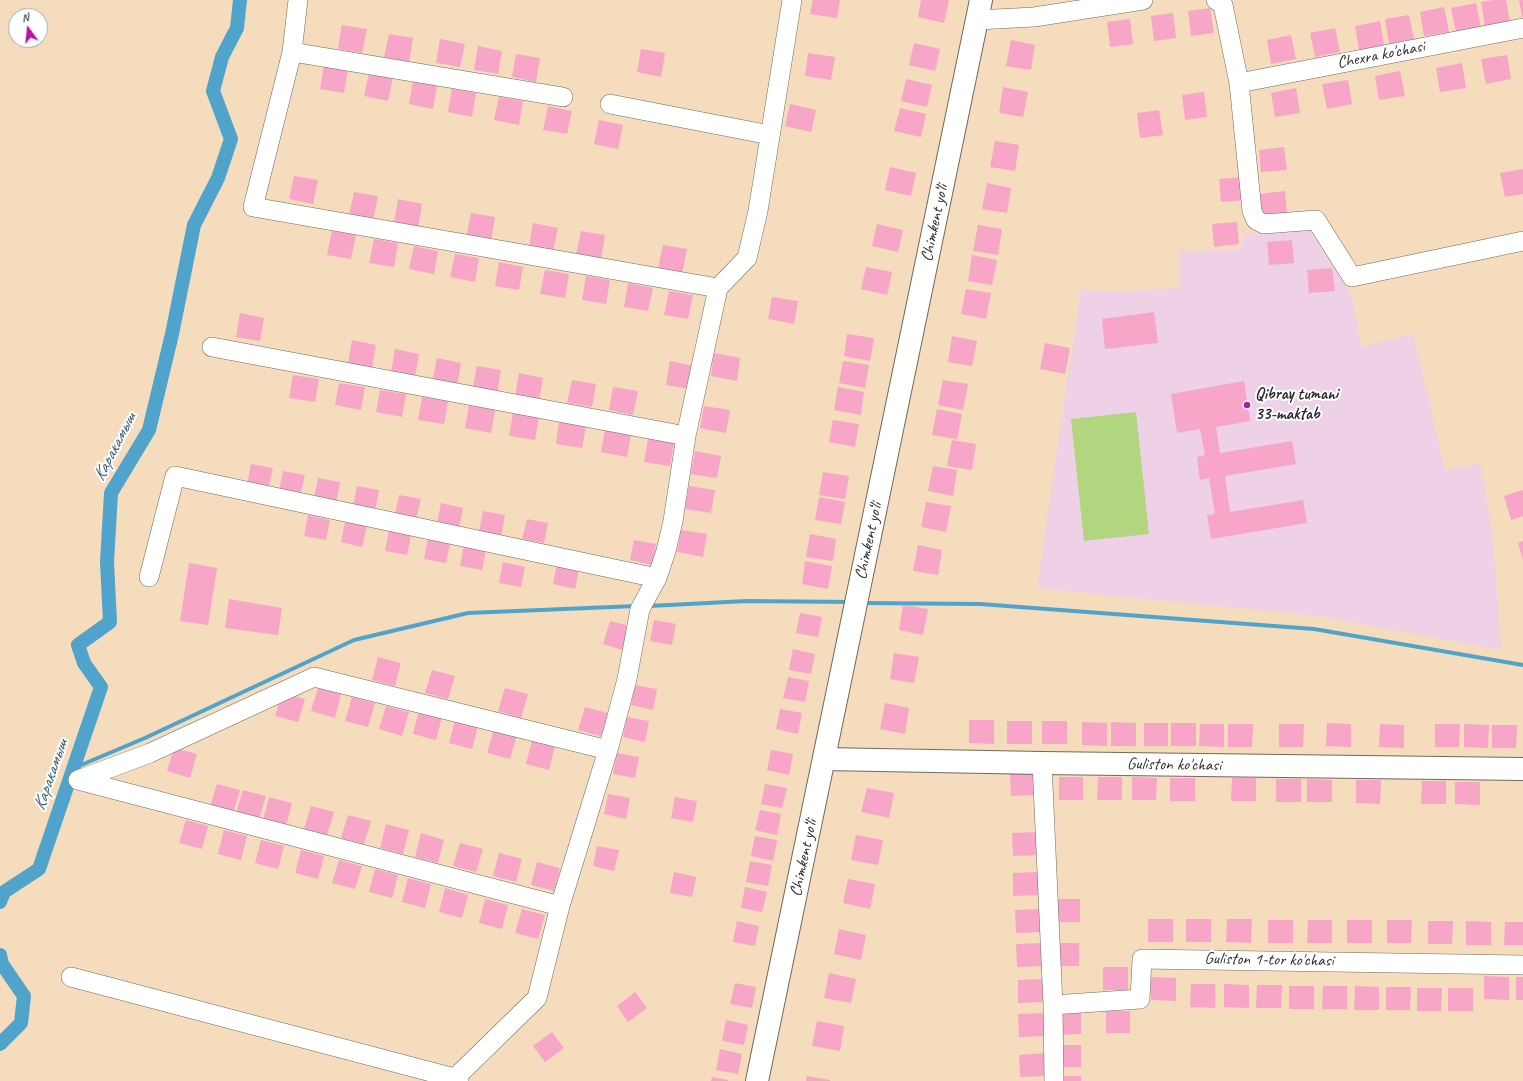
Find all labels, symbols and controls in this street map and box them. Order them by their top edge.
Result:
north arrow [8,8,48,48]
text: N [20,10,30,25]
street label: Chexra ko'chasi [1335,37,1427,73]
street label: Chimkent yo‘li [917,183,953,263]
place label: Qibray tumani 33-maktab [1255,385,1338,425]
marker: Qibray tumani 33-maktab [1242,400,1252,410]
water label: Каракамыш [89,409,141,485]
street label: Chimkent yo‘li [851,501,887,581]
water label: Каракамыш [29,737,73,813]
street label: Guliston ko'chasi [1127,754,1221,776]
street label: Chimkent yo‘li [786,818,822,898]
street label: Guliston 1-tor ko'chasi [1204,949,1334,971]

